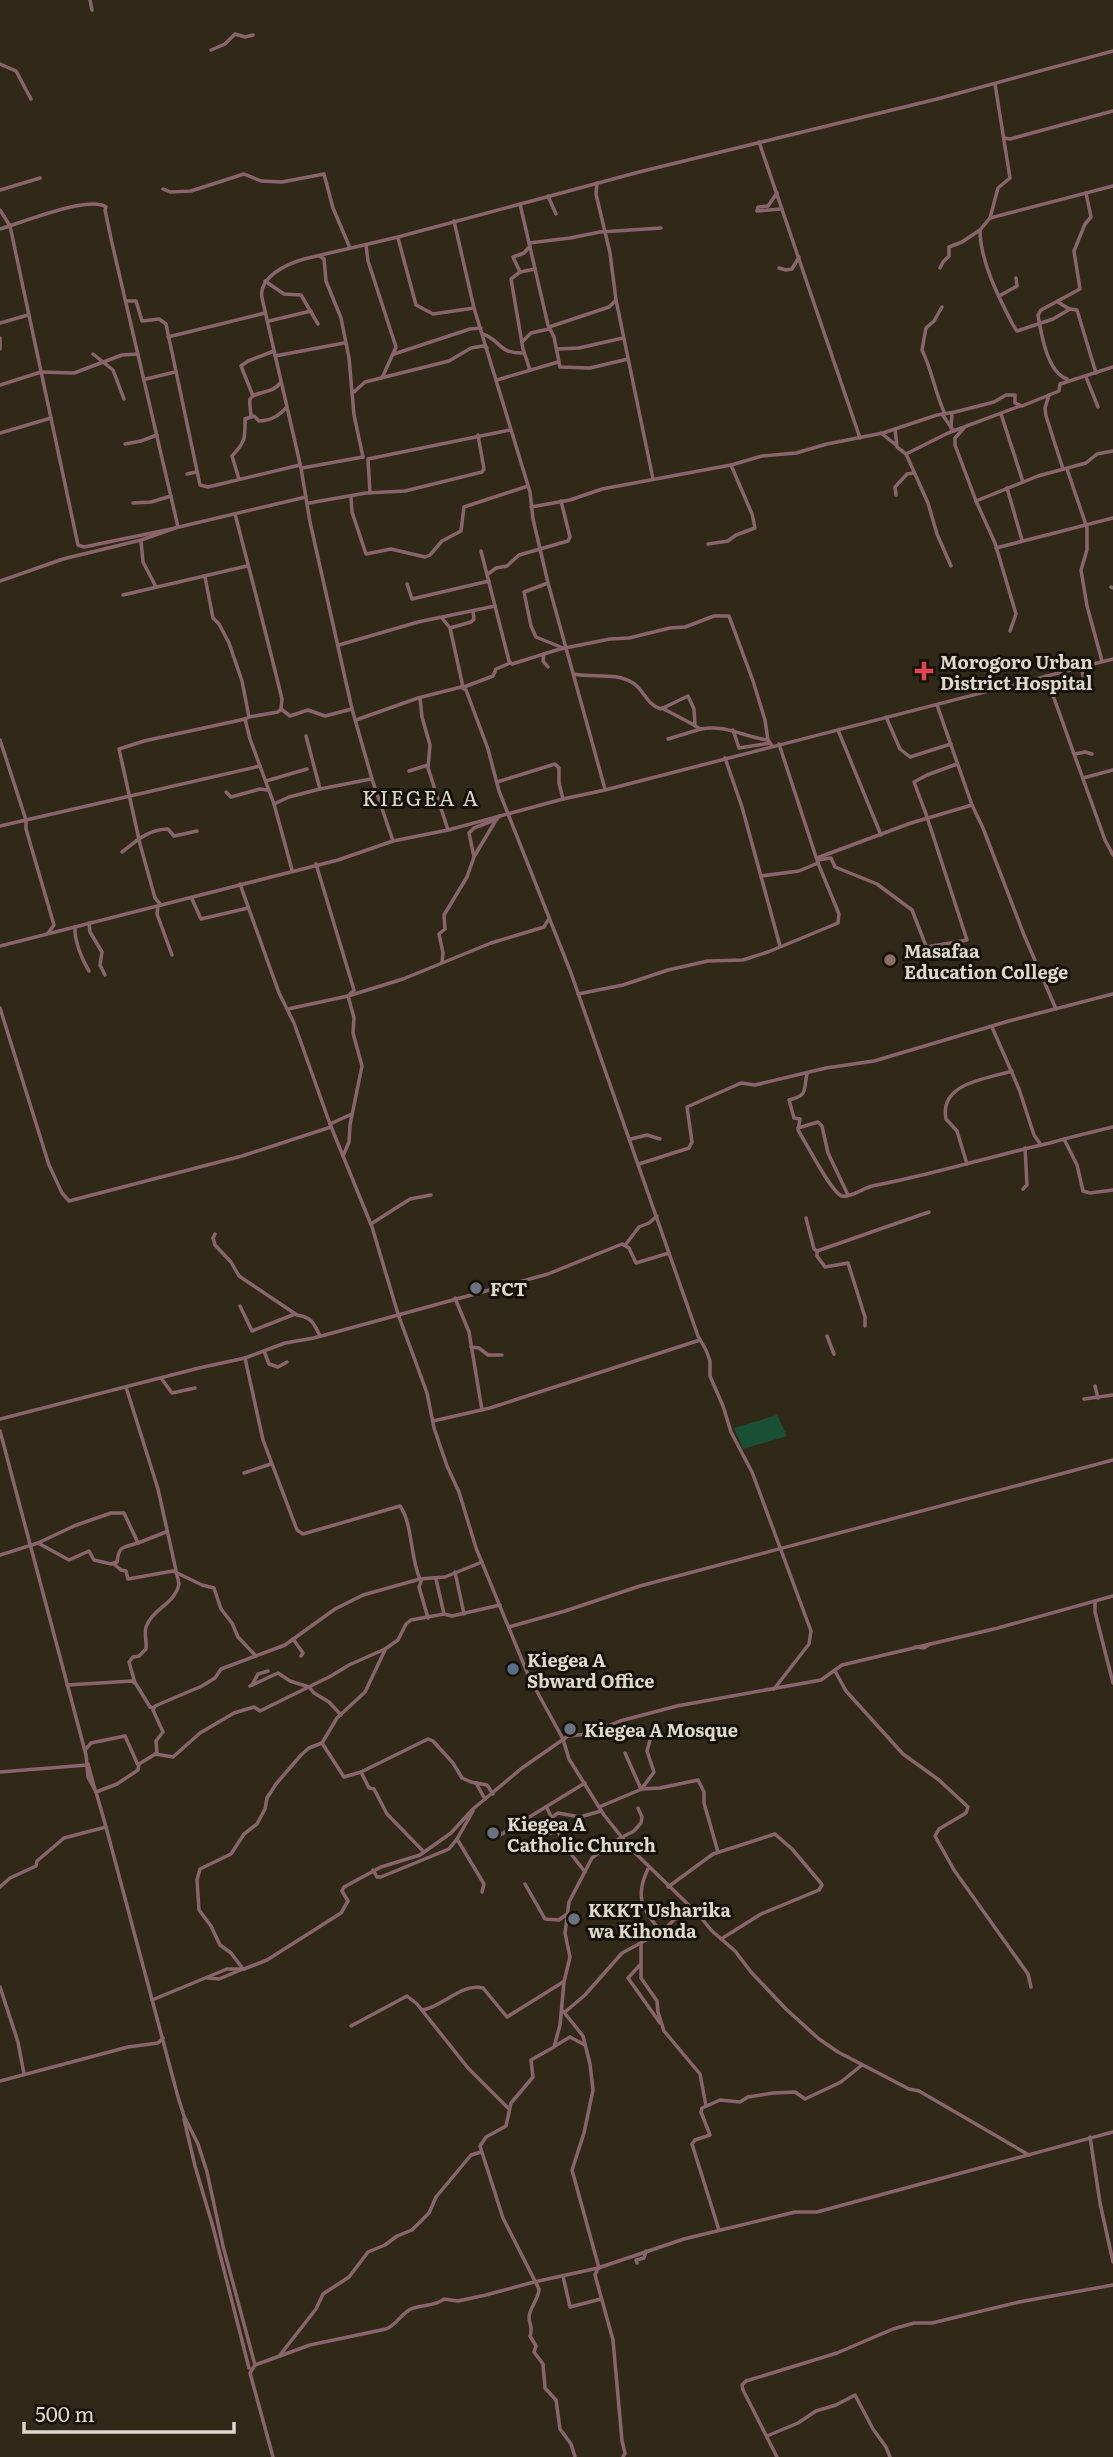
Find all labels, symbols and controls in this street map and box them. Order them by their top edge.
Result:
place label: Morogoro Urban District Hospital [940,648,1093,696]
marker: Morogoro Urban District Hospital [914,661,934,681]
district label: KIEGEA A [362,781,480,812]
place label: Masafaa Education College [904,937,1068,985]
marker: Masafaa Education College [882,952,898,968]
place label: FCT [490,1275,528,1302]
marker: FCT [468,1280,484,1296]
place label: Kiegea A Sbward Office [527,1646,654,1694]
marker: Kiegea A Sbward Office [505,1661,521,1677]
place label: Kiegea A Mosque [584,1716,738,1743]
marker: Kiegea A Mosque [562,1721,578,1737]
place label: Kiegea A Catholic Church [507,1810,656,1858]
marker: Kiegea A Catholic Church [485,1825,501,1841]
place label: KKKT Usharika wa Kihonda [588,1896,731,1944]
marker: KKKT Usharika wa Kihonda [566,1911,582,1927]
scale bar [24,2390,234,2434]
text: 500 m [35,2397,95,2428]

